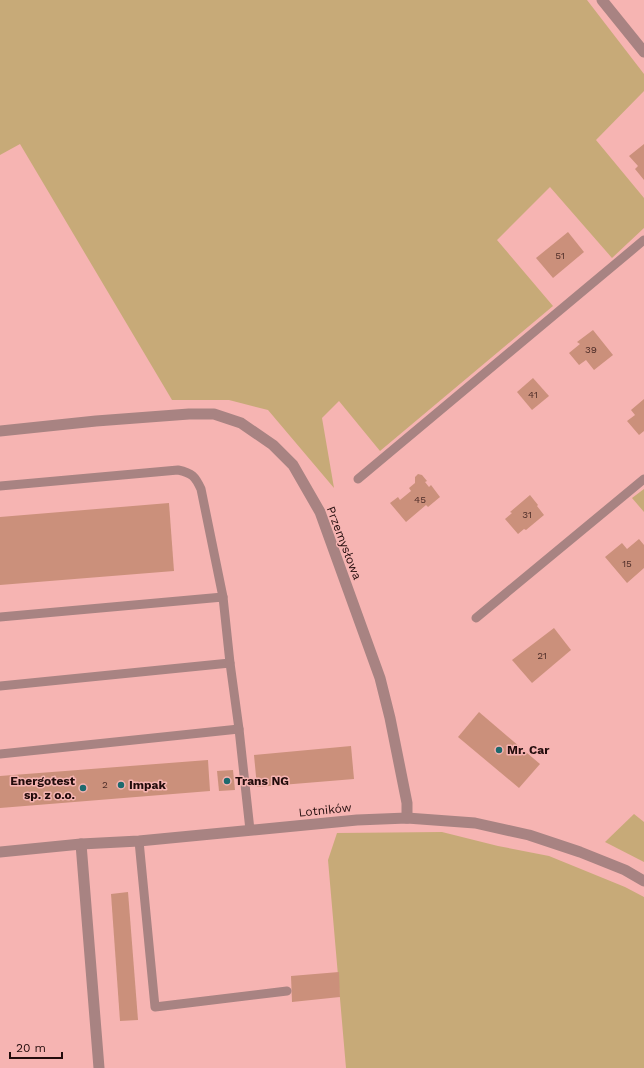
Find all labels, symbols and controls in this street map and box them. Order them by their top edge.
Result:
house number: 51 [555,250,565,261]
house number: 39 [585,344,597,355]
house number: 41 [528,389,538,400]
house number: 45 [414,494,426,505]
street label: Przemysłowa [324,504,364,582]
house number: 31 [522,509,532,520]
house number: 15 [622,558,632,569]
house number: 21 [537,650,547,661]
place label: Mr. Car [507,743,550,757]
marker: Mr. Car [494,745,504,755]
place label: Energotest sp. z o.o. [10,774,76,802]
place label: Trans NG [235,774,289,788]
marker: Trans NG [222,776,232,786]
place label: Impak [129,778,166,792]
house number: 2 [102,779,108,790]
marker: Impak [116,780,126,790]
marker: Energotest sp. z o.o. [78,783,88,793]
street label: Lotników [298,800,352,820]
scale bar [10,1034,62,1060]
text: 20 m [16,1041,46,1055]

